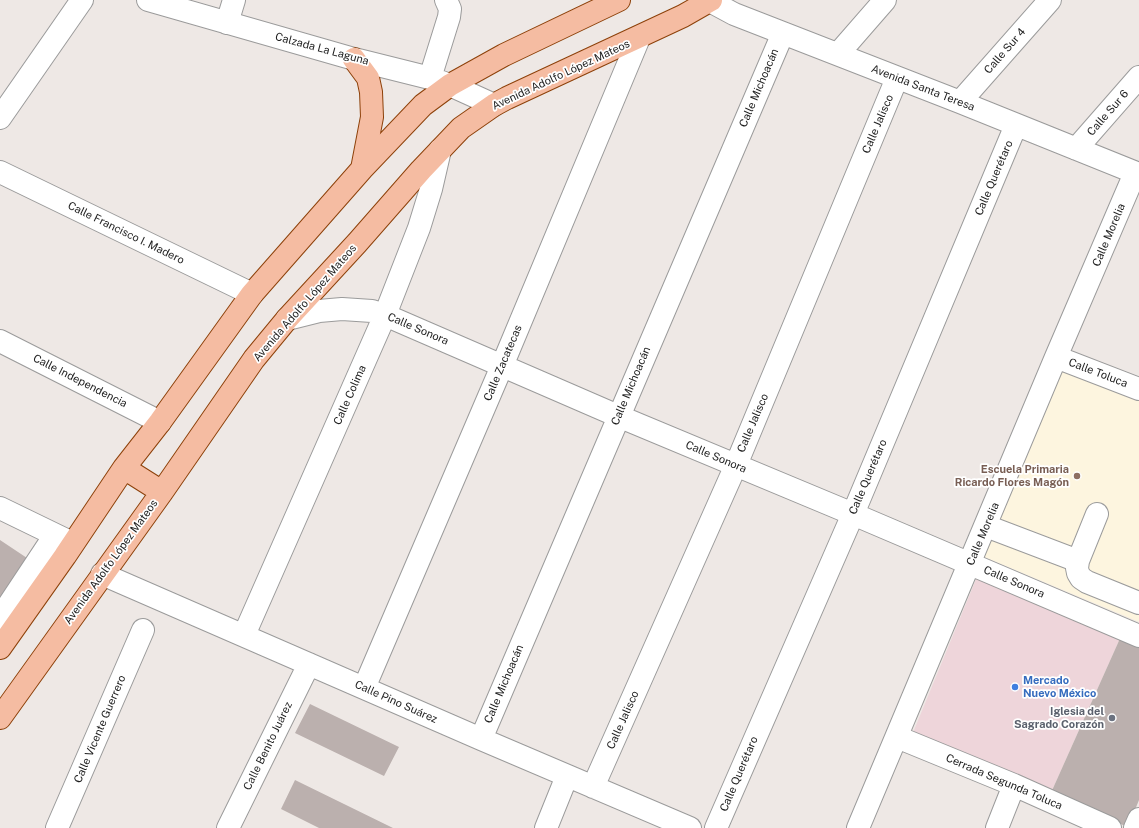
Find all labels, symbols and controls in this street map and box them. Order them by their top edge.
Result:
street label: Calle Sur 4 [982,25,1028,77]
street label: Calzada La Laguna [274,30,370,68]
street label: Avenida Adolfo López Mateos [490,37,632,113]
street label: Calle Michoacán [737,47,781,129]
street label: Avenida Santa Teresa [869,62,977,114]
street label: Calle Sur 6 [1085,87,1131,139]
street label: Calle Jalisco [860,93,896,155]
street label: Calle Querétaro [972,138,1016,218]
street label: Calle Francisco I. Madero [66,199,186,267]
street label: Calle Morelia [1090,202,1128,268]
street label: Avenida Adolfo López Mateos [251,242,359,364]
street label: Calle Sonora [385,310,451,348]
street label: Calle Zacatecas [481,323,525,403]
street label: Calle Michoacán [609,345,653,427]
street label: Calle Independencia [31,352,129,410]
street label: Calle Toluca [1067,356,1129,390]
street label: Calle Colima [331,363,369,427]
street label: Calle Jalisco [735,392,771,454]
street label: Calle Querétaro [846,437,890,517]
street label: Calle Sonora [683,438,749,476]
place label: Escuela Primaria Ricardo Flores Magón [955,463,1069,489]
marker: Escuela Primaria Ricardo Flores Magón [1072,471,1082,481]
street label: Avenida Adolfo López Mateos [61,497,161,627]
street label: Calle Morelia [964,501,1002,567]
street label: Calle Sonora [981,563,1047,601]
street label: Calle Michoacán [482,643,526,725]
street label: Calle Vicente Guerrero [71,673,129,785]
place label: Mercado Nuevo México [1023,674,1096,700]
street label: Calle Pino Suárez [353,678,439,726]
marker: Mercado Nuevo México [1010,682,1020,692]
street label: Calle Jalisco [604,689,642,751]
street label: Calle Benito Juárez [241,700,295,792]
place label: Iglesia del Sagrado Corazón [1014,705,1104,731]
marker: Iglesia del Sagrado Corazón [1107,713,1117,723]
street label: Calle Querétaro [717,734,761,814]
street label: Cerrada Segunda Toluca [944,751,1064,813]

